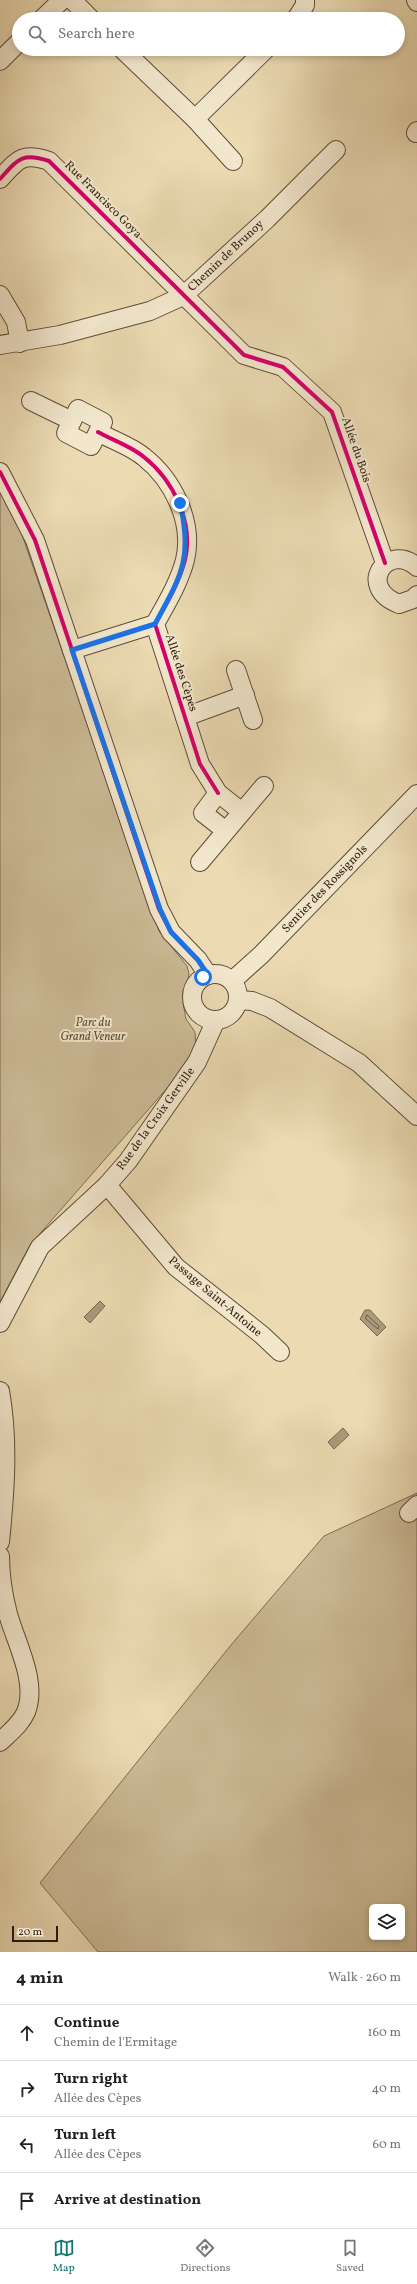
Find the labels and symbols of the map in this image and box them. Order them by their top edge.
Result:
street label: Rue Francisco Goya [61,158,145,242]
street label: Chemin de Brunoy [185,216,268,295]
street label: Allée du Bois [337,415,375,485]
route end [171,494,189,512]
street label: Allée des Cèpes [161,632,201,714]
street label: Sentier des Rossignols [279,841,371,937]
route start [194,968,212,986]
park label: Parc du Grand Veneur [61,1015,126,1045]
street label: Rue de la Croix Gerville [113,1064,199,1174]
street label: Passage Saint-Antoine [165,1253,265,1341]
scale bar [12,1924,58,1943]

